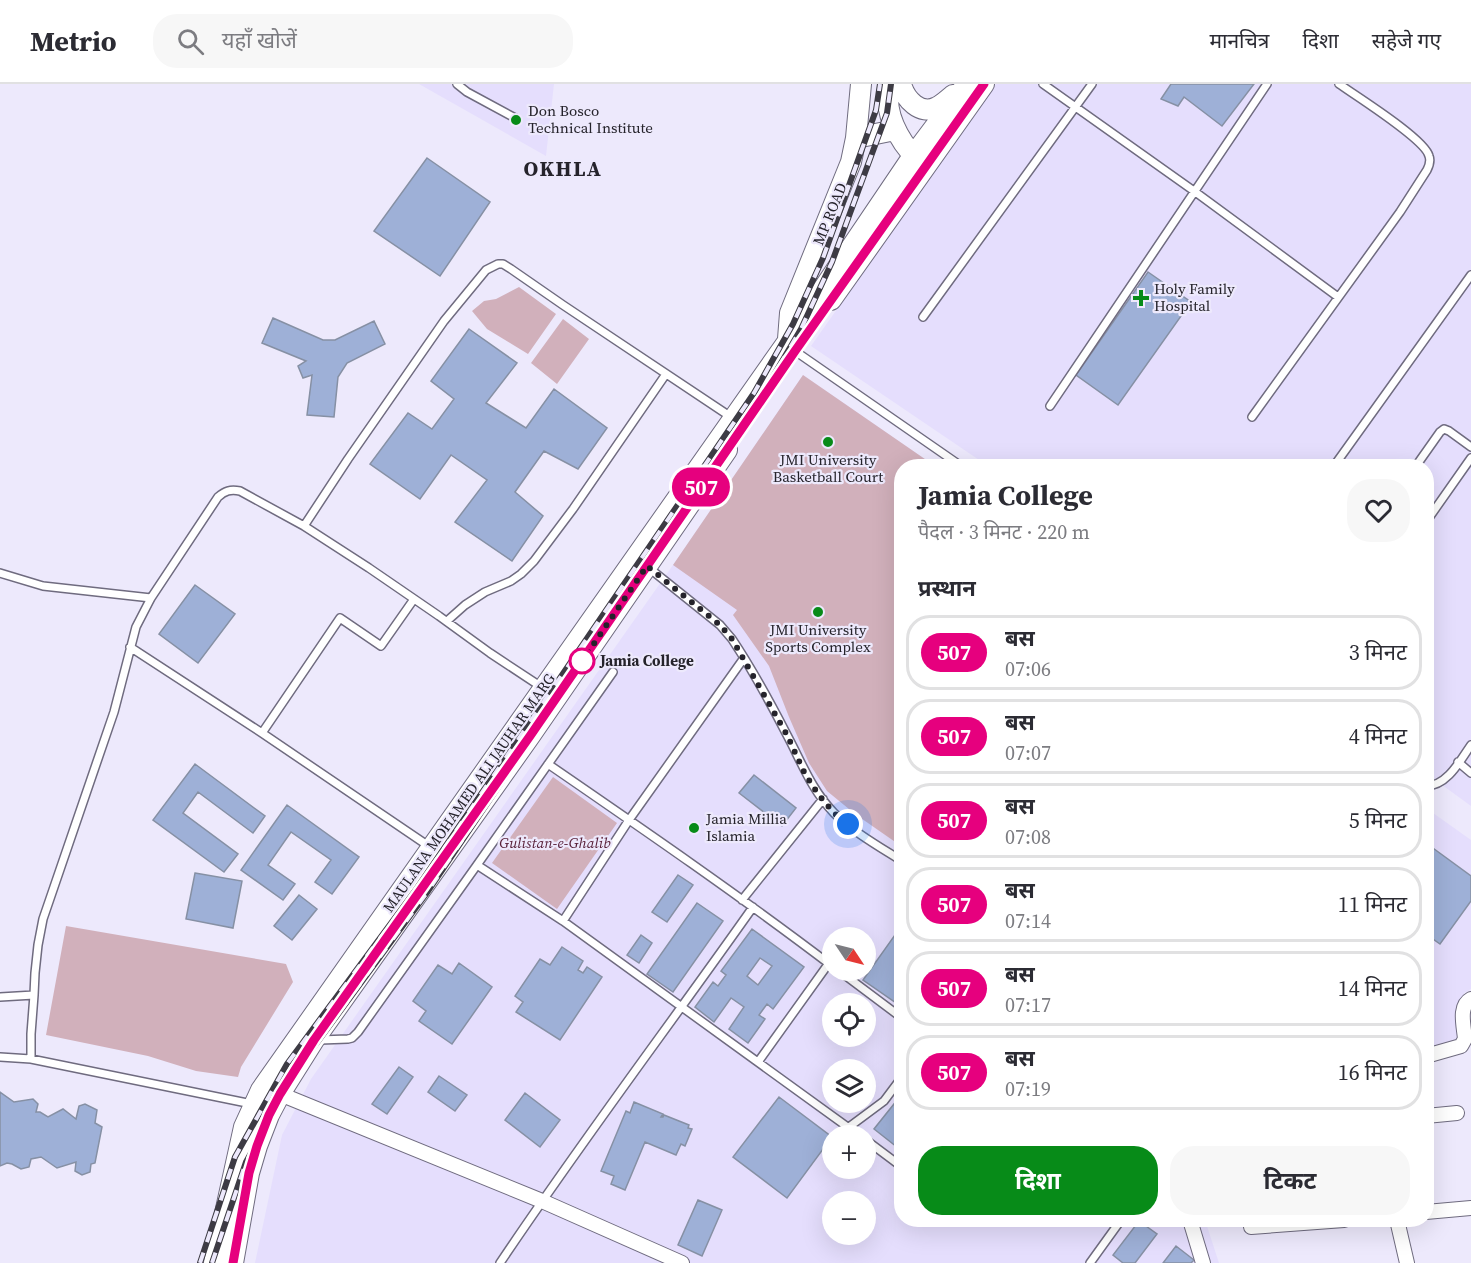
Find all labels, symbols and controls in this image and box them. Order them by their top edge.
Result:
search box [153,14,573,68]
text: Metrio [30,22,117,60]
icon: search [174,25,207,58]
text: यहाँ खोजें [222,25,297,55]
text: मानचित्र [1209,26,1269,55]
text: दिशा [1302,26,1339,55]
text: सहेजे गए [1372,26,1441,55]
place label: Don Bosco Technical Institute [528,100,653,138]
marker: Don Bosco Technical Institute [509,113,523,127]
district label: OKHLA [524,154,602,183]
street label: MP ROAD [807,179,852,248]
place label: Holy Family Hospital [1154,278,1235,316]
marker: Holy Family Hospital [1132,289,1150,307]
marker: JMI University Basketball Court [821,435,835,449]
place label: JMI University Basketball Court [773,449,883,487]
line badge: 507 [666,468,736,506]
text: 507 [684,473,718,502]
text: Jamia College [918,476,1093,514]
button: heart [1347,479,1410,542]
text: पैदल · 3 मिनट · 220 m [918,518,1090,546]
text: प्रस्थान [918,573,976,603]
marker: JMI University Sports Complex [811,605,825,619]
place label: JMI University Sports Complex [765,619,871,657]
text: बस [1005,623,1035,653]
text: 3 मिनट [1349,637,1407,667]
text: 507 [937,638,971,667]
marker: Jamia College [569,648,595,674]
place label: Jamia College [599,650,694,671]
text: 07:06 [1005,655,1051,683]
street label: MAULANA MOHAMED ALI JAUHAR MARG [378,669,560,916]
text: बस [1005,707,1035,737]
text: 4 मिनट [1349,721,1407,751]
text: 507 [937,722,971,751]
text: 07:07 [1005,739,1051,767]
text: बस [1005,791,1035,821]
text: 5 मिनट [1349,805,1407,835]
text: 507 [937,806,971,835]
place label: Jamia Millia Islamia [705,808,787,846]
your location [833,809,863,839]
marker: Jamia Millia Islamia [687,821,701,835]
text: 07:08 [1005,823,1051,851]
park label: Gulistan-e-Ghalib [499,832,611,853]
text: बस [1005,875,1035,905]
text: 11 मिनट [1338,889,1407,919]
text: 507 [937,890,971,919]
text: 07:14 [1005,907,1051,935]
north arrow [822,927,876,981]
map controls [822,927,876,1245]
text: बस [1005,959,1035,989]
text: 14 मिनट [1338,973,1407,1003]
text: 507 [937,974,971,1003]
text: 07:17 [1005,991,1051,1019]
button: locate [822,993,876,1047]
text: बस [1005,1043,1035,1073]
text: 16 मिनट [1338,1057,1407,1087]
text: 507 [937,1058,971,1087]
button: layers [822,1059,876,1113]
text: 07:19 [1005,1075,1051,1103]
button: + [822,1125,876,1179]
button: दिशा [918,1146,1158,1215]
button: टिकट [1170,1146,1410,1215]
button: − [822,1191,876,1245]

